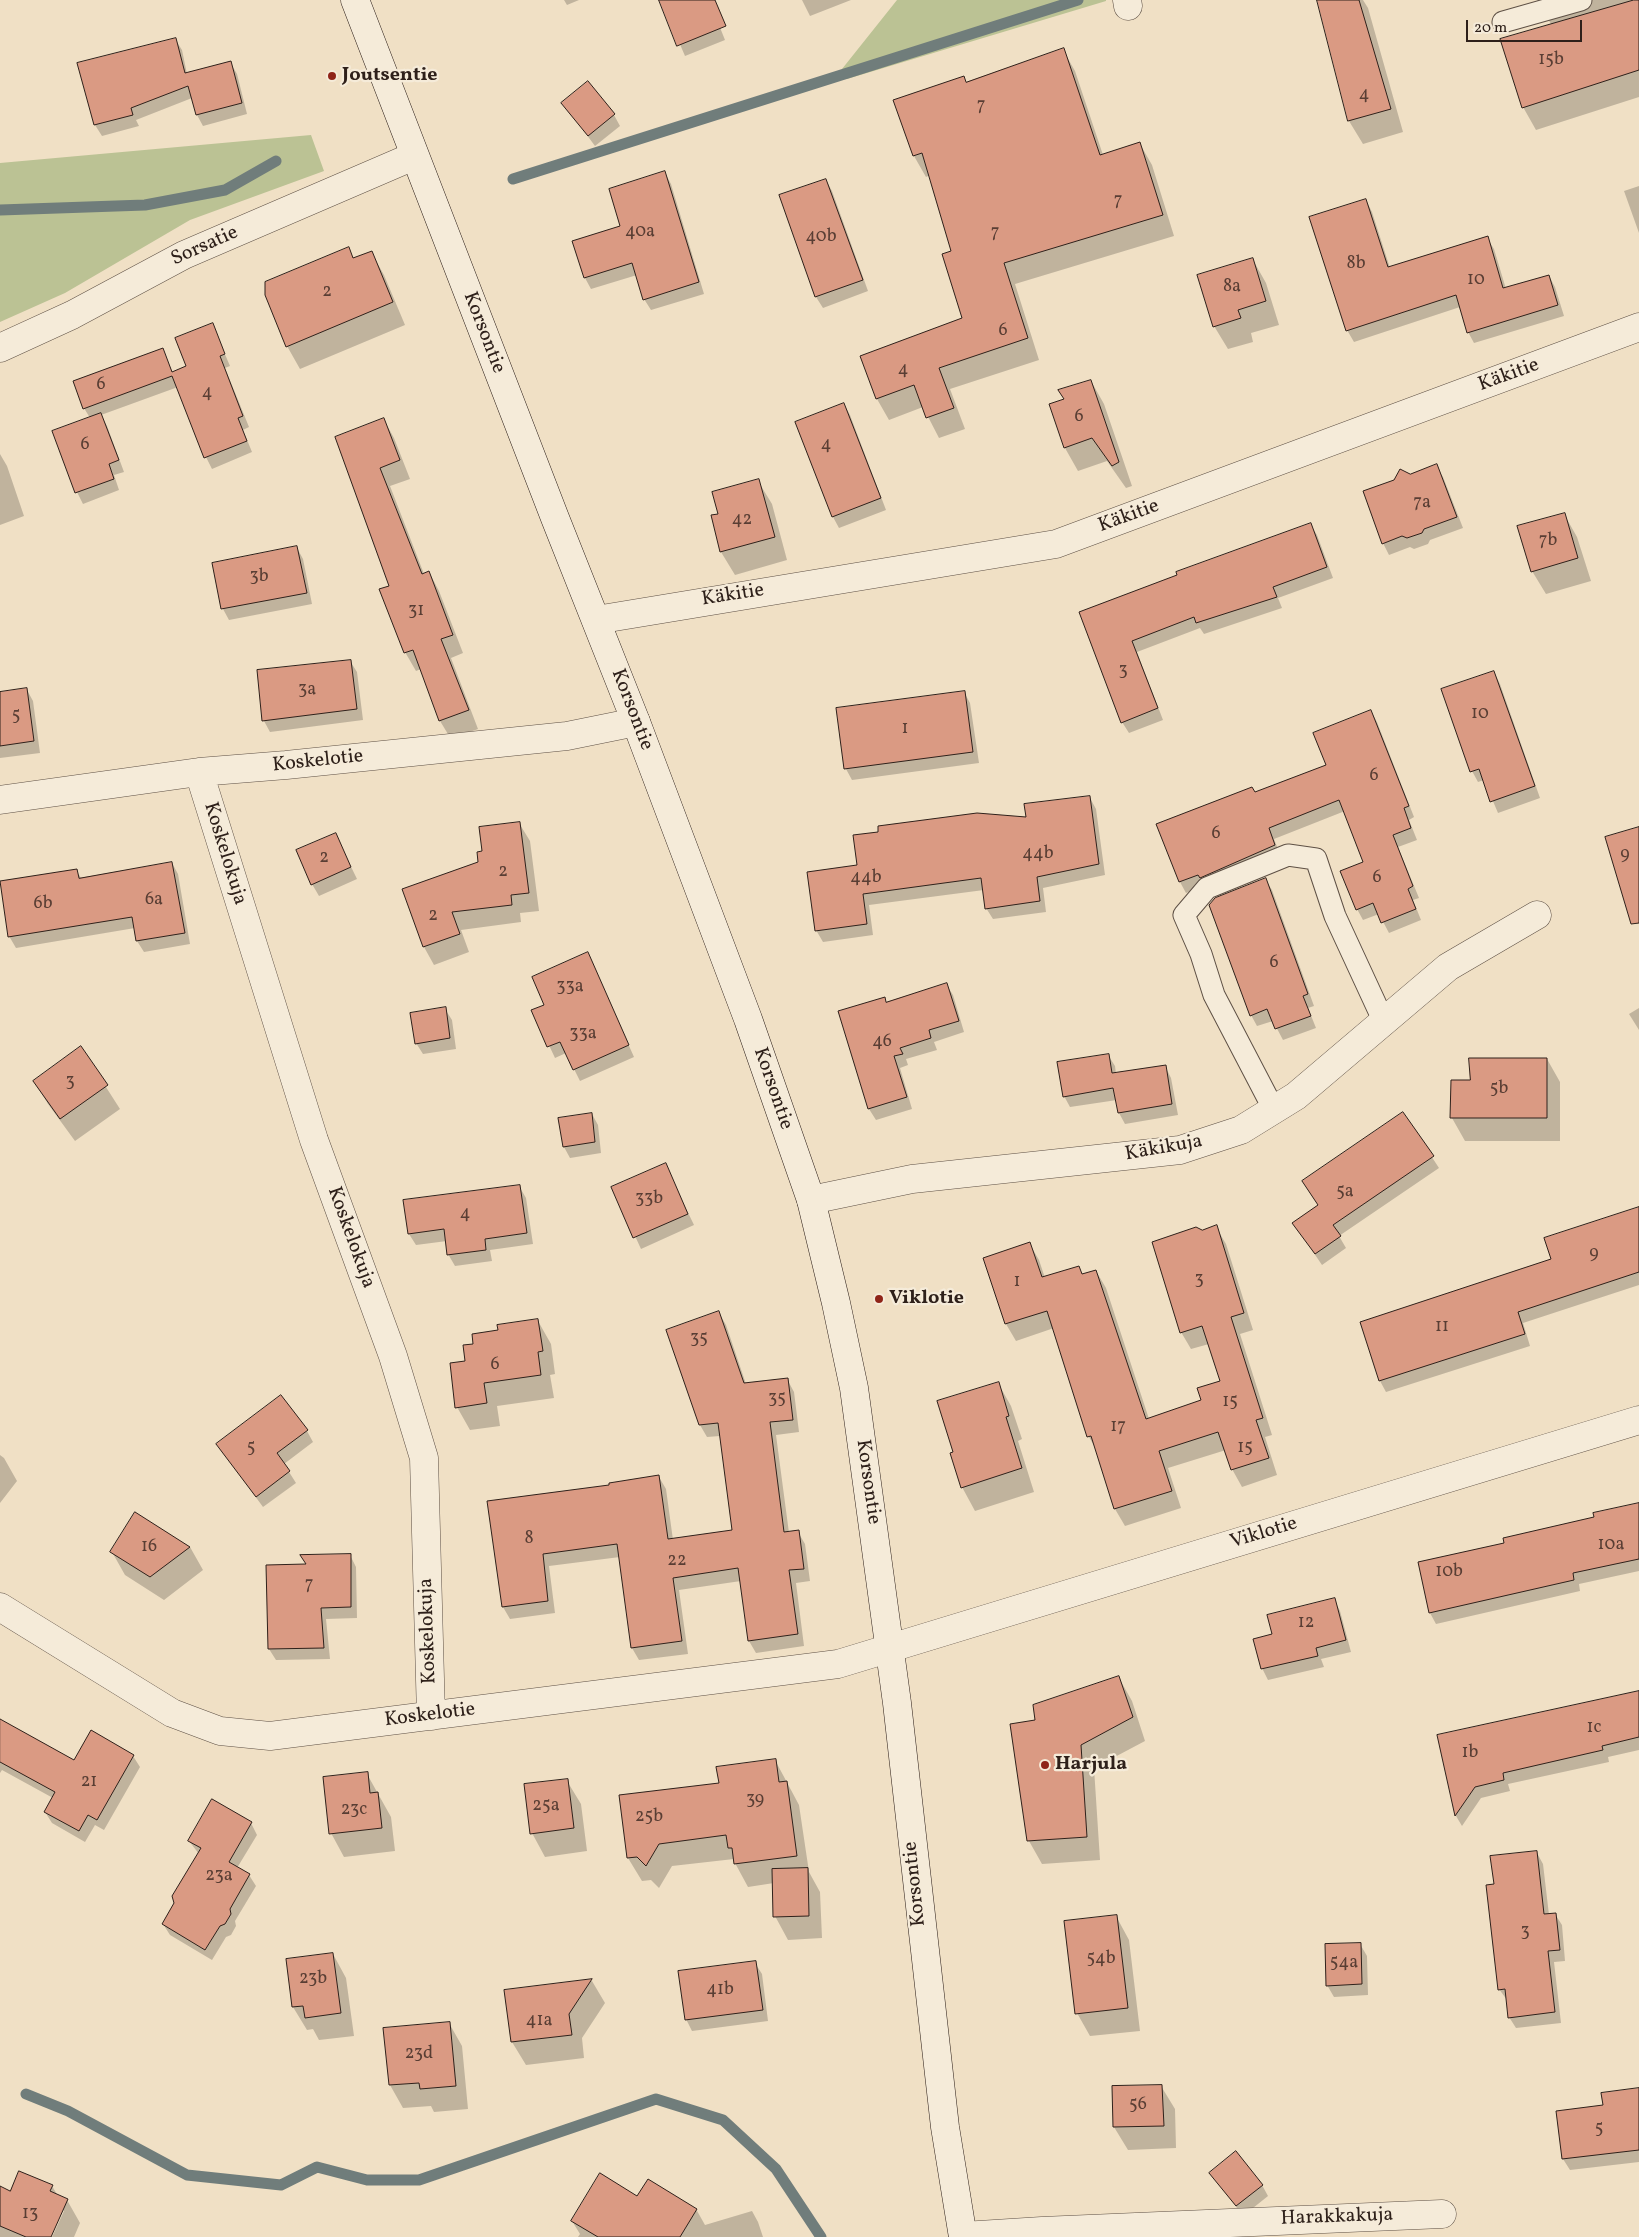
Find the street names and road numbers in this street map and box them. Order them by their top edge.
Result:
street label: Sorsatie [168,222,242,272]
street label: Korsontie [456,289,510,377]
street label: Käkitie [1475,354,1543,398]
street label: Käkitie [1095,495,1163,539]
street label: Käkitie [700,579,766,613]
street label: Korsontie [604,666,658,754]
street label: Koskelotie [271,745,365,779]
street label: Koskelokuja [197,800,251,908]
street label: Korsontie [747,1045,797,1133]
street label: Käkikuja [1123,1130,1205,1168]
street label: Koskelokuja [321,1184,379,1292]
street label: Korsontie [849,1438,885,1526]
street label: Viklotie [1228,1512,1300,1556]
street label: Koskelokuja [415,1577,443,1685]
street label: Koskelotie [383,1699,477,1733]
street label: Korsontie [900,1840,932,1928]
street label: Harakkakuja [1280,2204,1394,2232]

